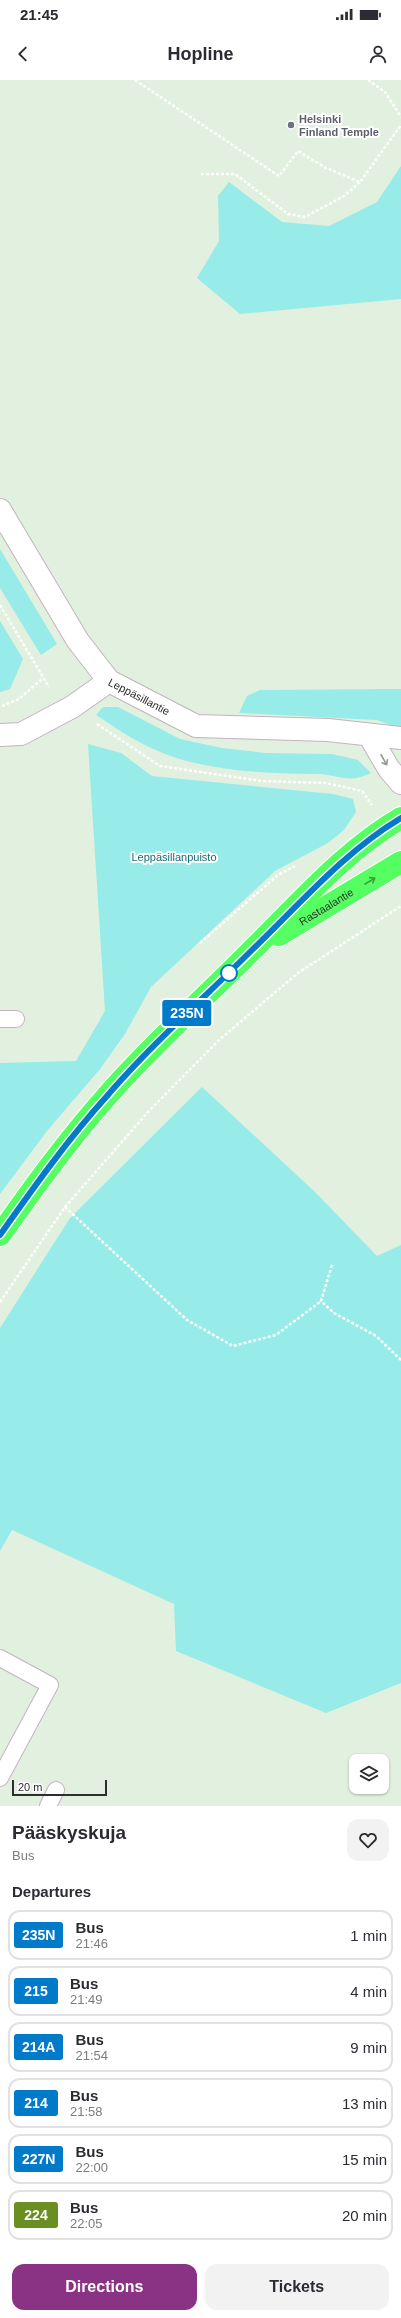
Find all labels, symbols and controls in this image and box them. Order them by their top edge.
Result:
text: 21:45 [20,6,58,23]
icon: back [12,43,34,65]
icon: person [367,43,389,65]
text: Hopline [168,44,234,64]
place label: Helsinki Finland Temple [299,113,379,138]
marker: Helsinki Finland Temple [286,120,296,130]
street label: Leppäsillantie [106,676,172,717]
one-way arrow [380,753,388,765]
park label: Leppäsillanpuisto [131,851,217,863]
one-way arrow [364,877,376,885]
street label: Rastaalantie [297,886,356,928]
unlabelled marker [220,964,238,982]
line badge: 235N [159,1000,215,1026]
text: 235N [170,1005,204,1021]
map controls [349,1754,389,1794]
button: layers [349,1754,389,1794]
scale bar [12,1778,107,1797]
text: 20 m [18,1781,42,1793]
button: heart [347,1819,389,1861]
text: Pääskyskuja [12,1822,126,1843]
text: Bus [12,1848,34,1863]
text: Departures [12,1883,91,1900]
text: Bus [75,1919,104,1936]
text: 235N [22,1927,55,1943]
text: 1 min [350,1927,387,1944]
text: 21:46 [75,1936,108,1951]
text: Bus [70,1975,98,1992]
text: 215 [24,1983,48,1999]
text: 4 min [350,1983,387,2000]
text: 21:49 [70,1992,103,2007]
text: Bus [75,2031,104,2048]
text: 214A [22,2039,55,2055]
text: 9 min [350,2039,387,2056]
text: 21:54 [75,2048,108,2063]
text: Bus [70,2087,98,2104]
text: 214 [24,2095,48,2111]
text: 13 min [342,2095,387,2112]
text: 21:58 [70,2104,103,2119]
text: Bus [75,2143,104,2160]
text: 227N [22,2151,55,2167]
text: 15 min [342,2151,387,2168]
text: 22:00 [75,2160,108,2175]
text: Bus [70,2199,98,2216]
text: 224 [24,2207,48,2223]
text: 20 min [342,2207,387,2224]
text: 22:05 [70,2216,103,2231]
button: Directions [12,2264,197,2310]
button: Tickets [205,2264,389,2310]

